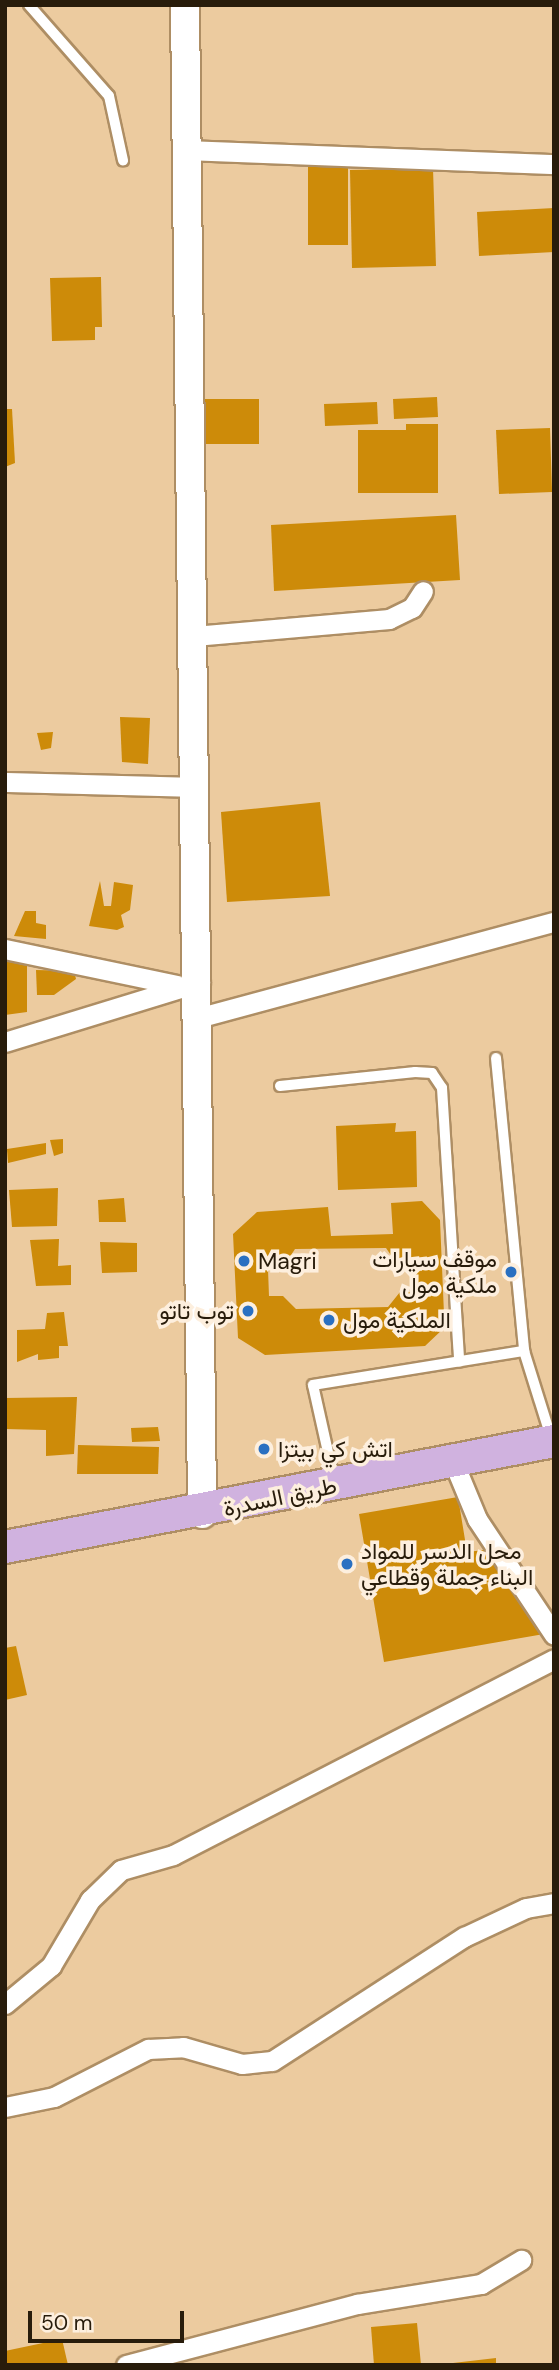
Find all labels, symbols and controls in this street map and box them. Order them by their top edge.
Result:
place label: موقف سيارات ملكية مول [372,1245,497,1299]
place label: Magri [258,1247,317,1275]
marker: Magri [236,1253,252,1269]
marker: موقف سيارات ملكية مول [503,1264,519,1280]
place label: توب تاتو [160,1297,234,1325]
marker: توب تاتو [240,1303,256,1319]
place label: الملكية مول [343,1306,451,1334]
marker: الملكية مول [321,1312,337,1328]
place label: اتش كي بيتزا [278,1435,393,1463]
marker: اتش كي بيتزا [256,1441,272,1457]
street label: طريق السدرة [221,1472,339,1522]
place label: محل الدسر للمواد البناء جملة وقطاعي [361,1537,533,1591]
marker: محل الدسر للمواد البناء جملة وقطاعي [339,1556,355,1572]
scale bar [32,2296,187,2340]
text: 50 m [41,2309,92,2337]

